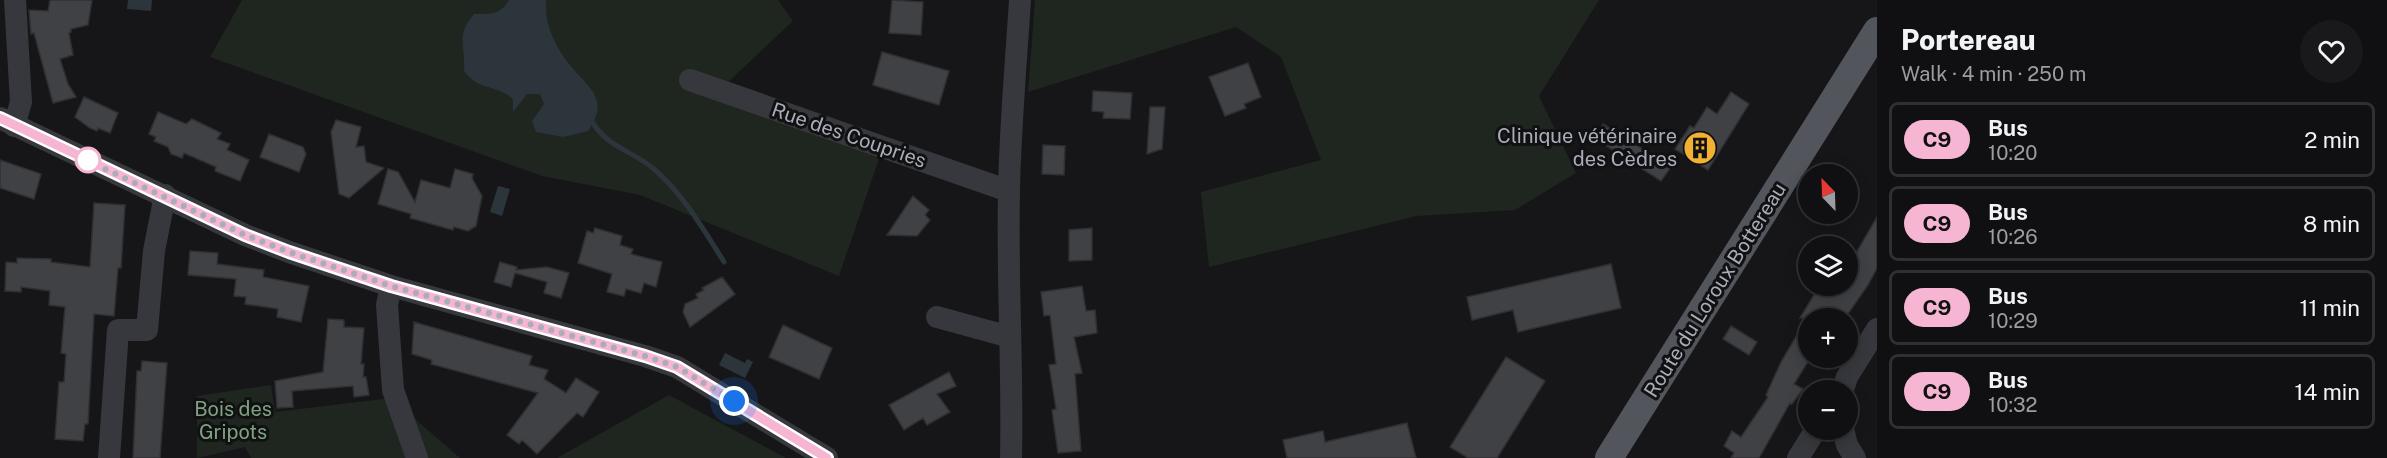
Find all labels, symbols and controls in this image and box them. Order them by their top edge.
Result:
button: heart [2300,20,2363,83]
text: Portereau [1901,23,2036,56]
text: Walk · 4 min · 250 m [1901,62,2086,86]
street label: Rue des Coupries [769,97,929,173]
text: Bus [1988,115,2028,141]
place label: Clinique vétérinaire des Cèdres [1497,124,1677,171]
text: C9 [1923,127,1951,152]
text: 2 min [2304,127,2360,153]
building icon: Clinique vétérinaire des Cèdres [1682,130,1718,166]
text: 10:20 [1988,141,2037,165]
unlabelled marker [75,147,101,173]
north arrow [1798,164,1858,224]
map controls [1798,164,1858,440]
street label: Route du Loroux Bottereau [1639,178,1791,402]
text: Bus [1988,199,2028,225]
text: C9 [1923,211,1951,236]
text: 8 min [2303,211,2360,237]
text: 10:26 [1988,225,2038,249]
button: layers [1798,236,1858,296]
text: Bus [1988,283,2028,309]
text: C9 [1923,295,1951,320]
text: 11 min [2299,295,2360,321]
button: + [1798,308,1858,368]
text: 10:29 [1988,309,2038,333]
text: Bus [1988,367,2028,393]
text: C9 [1923,379,1951,404]
text: 14 min [2295,379,2360,405]
button: − [1798,380,1858,440]
your location [719,386,749,416]
text: 10:32 [1988,393,2037,417]
park label: Bois des Gripots [194,397,272,444]

